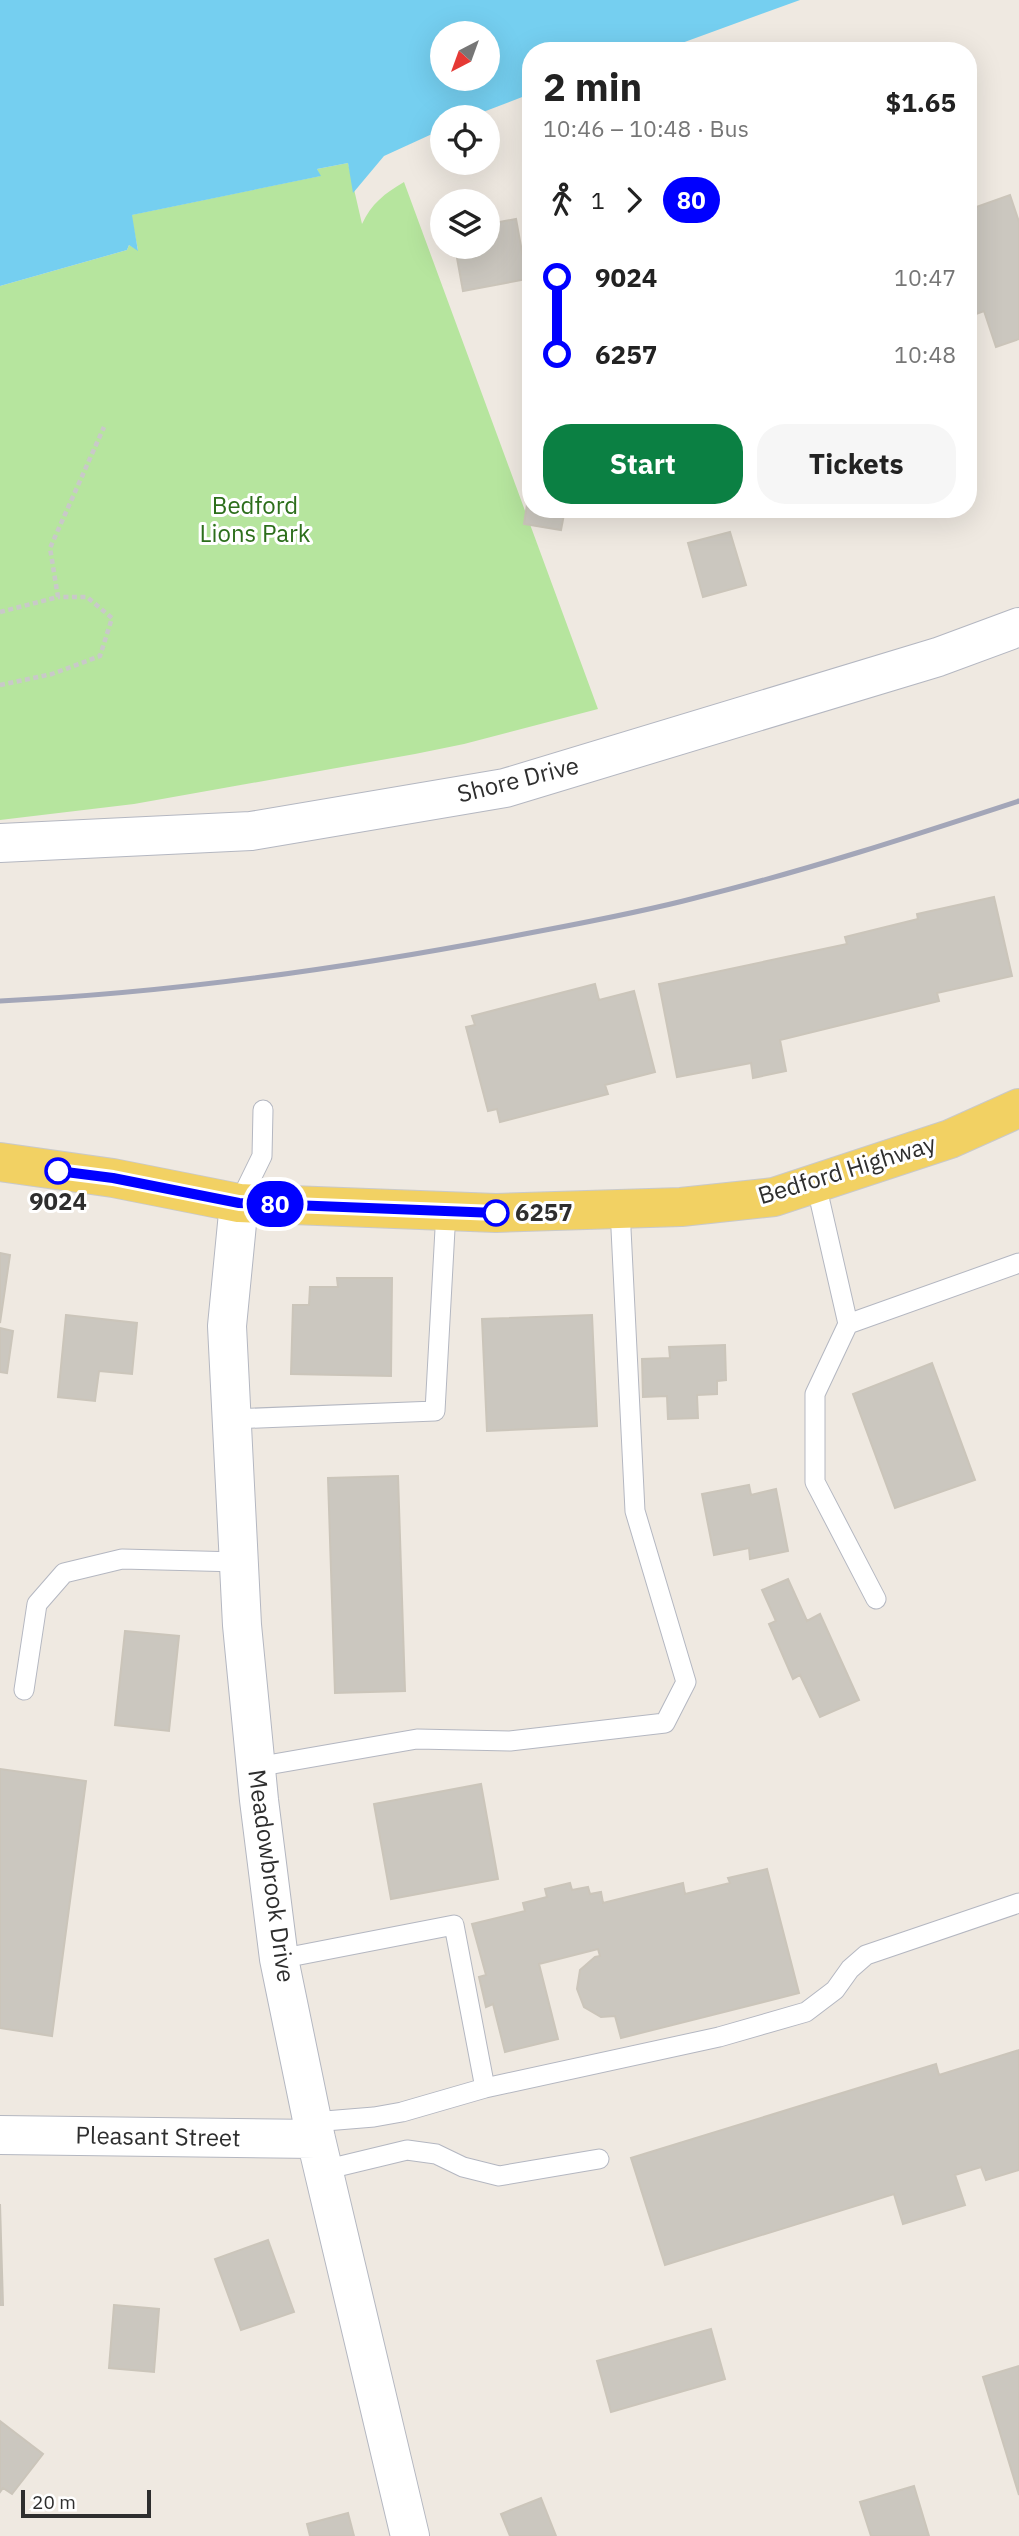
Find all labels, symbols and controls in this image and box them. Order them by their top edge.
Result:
north arrow [430,21,500,91]
map controls [430,21,500,259]
text: 2 min [543,62,642,111]
text: $1.65 [886,85,956,119]
button: locate [430,105,500,175]
text: 10:46 – 10:48 · Bus [543,113,749,143]
icon: walk [543,181,581,219]
icon: forward [615,181,653,219]
text: 80 [677,184,706,216]
text: 1 [591,185,605,215]
button: layers [430,189,500,259]
text: 9024 [595,260,657,294]
text: 10:47 [894,262,956,292]
text: 6257 [595,337,657,371]
text: 10:48 [894,339,956,369]
button: Start [543,424,743,504]
button: Tickets [757,424,956,504]
park label: Bedford Lions Park [199,489,311,549]
street label: Shore Drive [454,748,582,810]
street label: Bedford Highway [754,1127,939,1211]
marker: 9024 [45,1158,71,1184]
line badge: 80 [244,1181,306,1227]
place label: 9024 [29,1185,87,1217]
text: 80 [261,1188,289,1220]
place label: 6257 [515,1196,573,1228]
marker: 6257 [483,1200,509,1226]
street label: Meadowbrook Drive [241,1767,303,1984]
street label: Pleasant Street [75,2119,241,2153]
scale bar [21,2487,150,2519]
text: 20 m [32,2490,76,2514]

